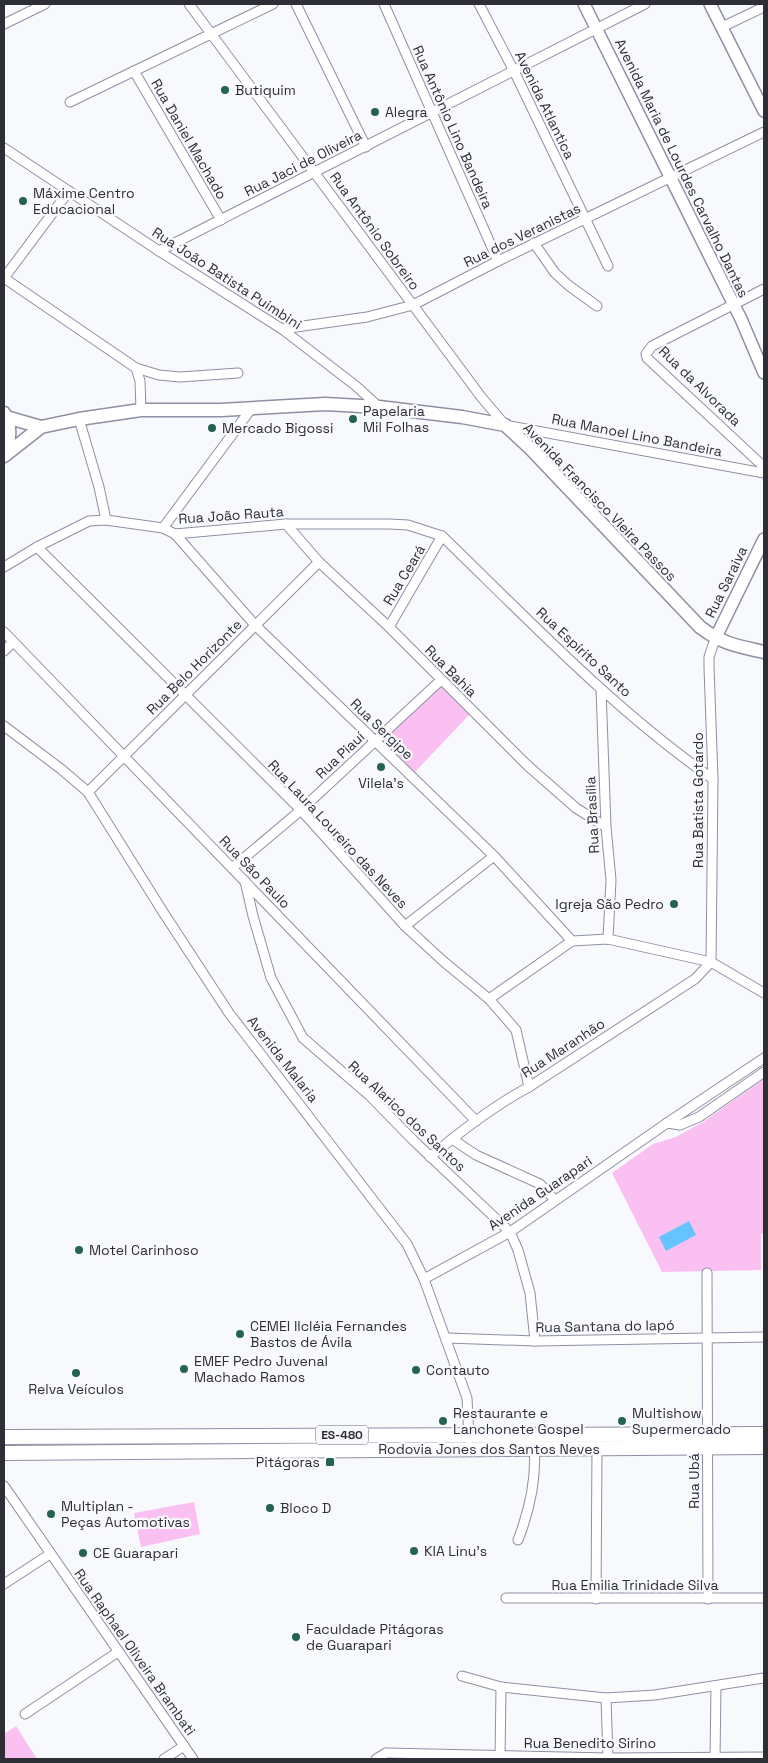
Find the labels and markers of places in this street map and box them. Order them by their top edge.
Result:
place label: Butiquim [235,81,296,99]
marker: Butiquim [219,84,231,96]
place label: Alegra [385,103,428,121]
marker: Alegra [369,106,381,118]
place label: Máxime Centro Educacional [33,184,135,218]
marker: Máxime Centro Educacional [17,195,29,207]
place label: Papelaria Mil Folhas [363,402,429,436]
marker: Papelaria Mil Folhas [347,413,359,425]
place label: Mercado Bigossi [222,419,333,437]
marker: Mercado Bigossi [206,422,218,434]
marker: Vilela's [375,761,387,773]
place label: Vilela's [358,774,404,792]
place label: Igreja São Pedro [555,895,664,913]
marker: Igreja São Pedro [668,898,680,910]
place label: Motel Carinhoso [89,1241,199,1259]
marker: Motel Carinhoso [73,1244,85,1256]
place label: CEMEI Ilcléia Fernandes Bastos de Ávila [250,1317,407,1351]
marker: CEMEI Ilcléia Fernandes Bastos de Ávila [234,1328,246,1340]
place label: EMEF Pedro Juvenal Machado Ramos [194,1352,328,1386]
place label: Contauto [426,1361,490,1379]
marker: EMEF Pedro Juvenal Machado Ramos [178,1363,190,1375]
marker: Contauto [410,1364,422,1376]
marker: Relva Veículos [70,1367,82,1379]
place label: Relva Veículos [28,1380,124,1398]
place label: Restaurante e Lanchonete Gospel [453,1404,584,1438]
place label: Multishow Supermercado [632,1404,731,1438]
marker: Restaurante e Lanchonete Gospel [437,1415,449,1427]
marker: Multishow Supermercado [616,1415,628,1427]
place label: Pitágoras [256,1453,320,1471]
marker: Pitágoras [324,1456,336,1468]
place label: Multiplan - Peças Automotivas [61,1497,190,1531]
place label: Bloco D [280,1499,331,1517]
marker: Bloco D [264,1502,276,1514]
marker: Multiplan - Peças Automotivas [45,1508,57,1520]
place label: KIA Linu's [424,1542,487,1560]
place label: CE Guarapari [93,1544,178,1562]
marker: KIA Linu's [408,1545,420,1557]
marker: CE Guarapari [77,1547,89,1559]
place label: Faculdade Pitágoras de Guarapari [306,1620,444,1654]
marker: Faculdade Pitágoras de Guarapari [290,1631,302,1643]

